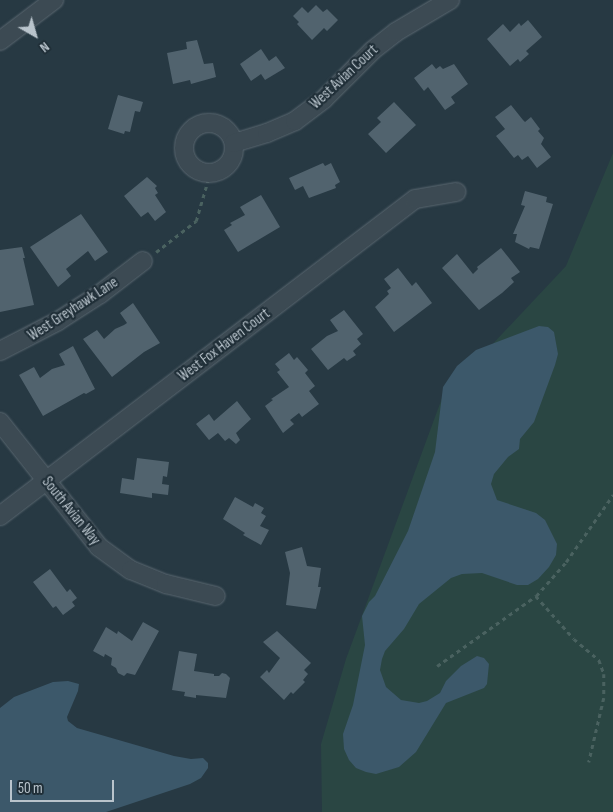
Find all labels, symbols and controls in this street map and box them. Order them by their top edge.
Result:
north arrow [10,10,60,60]
text: N [36,38,53,56]
street label: West Avian Court [306,41,382,113]
street label: West Greyhawk Lane [25,273,121,345]
street label: West Fox Haven Court [175,305,273,385]
street label: South Avian Way [38,473,104,549]
scale bar [12,770,116,802]
text: 50 m [18,779,43,798]

